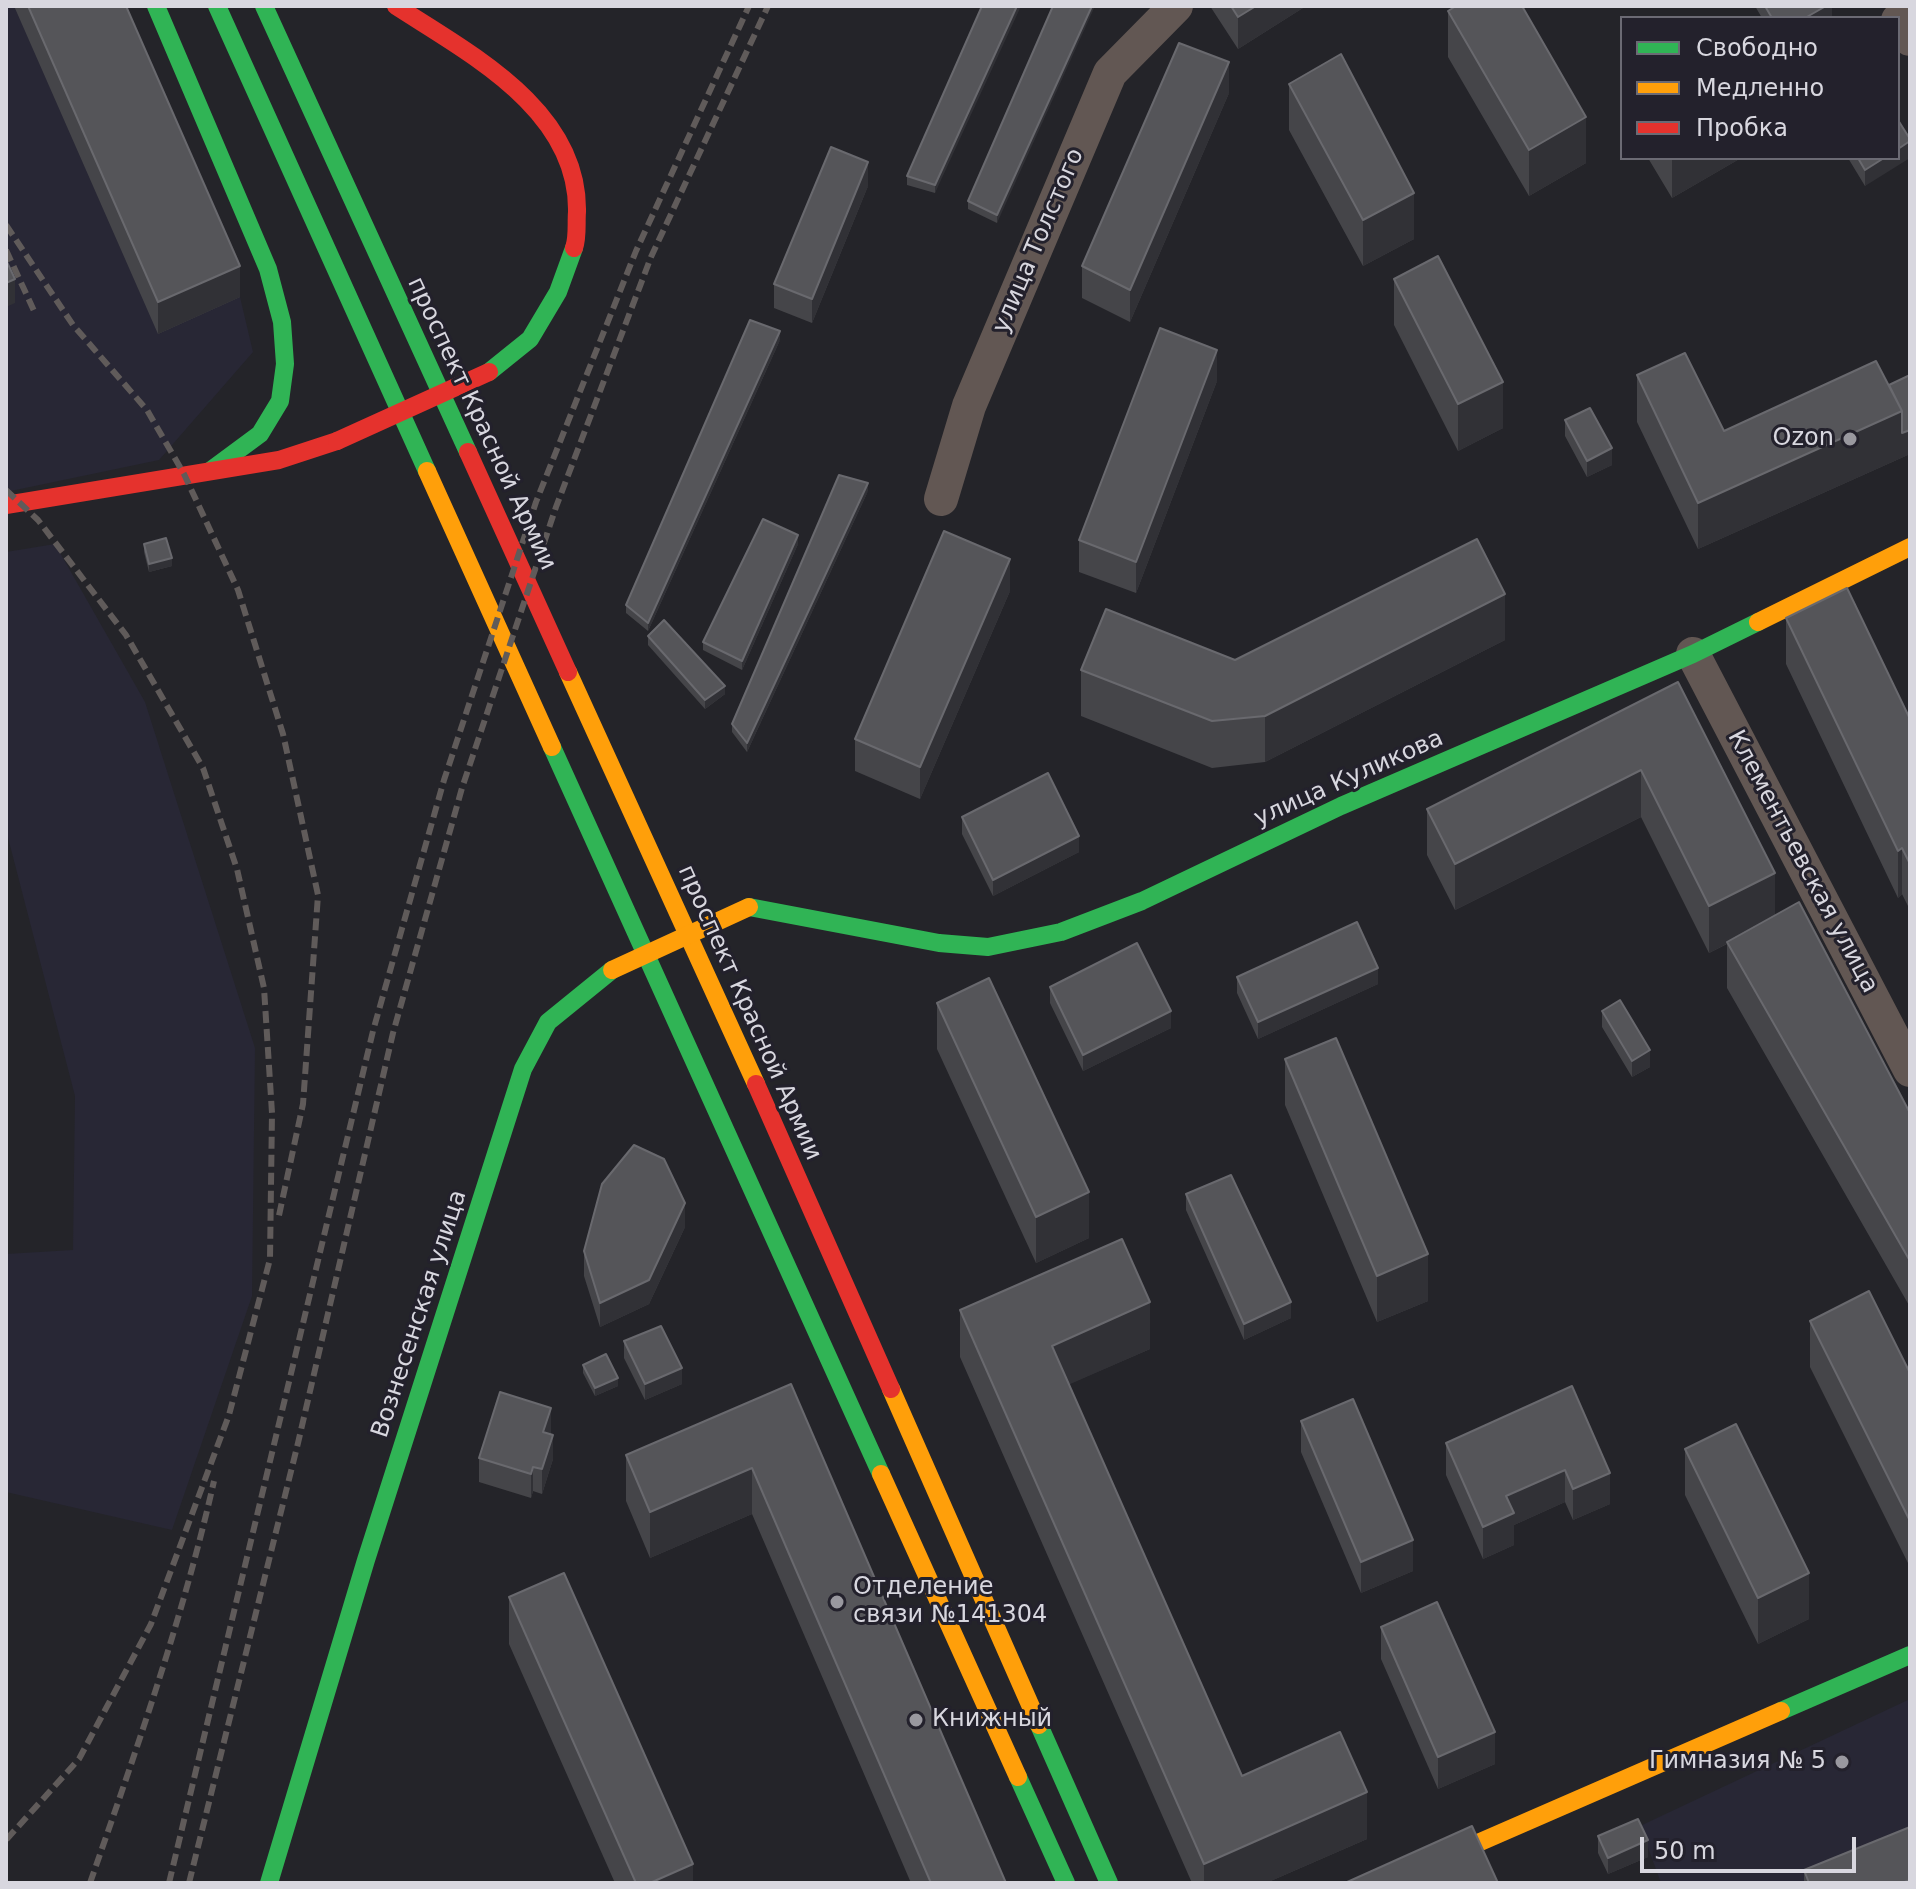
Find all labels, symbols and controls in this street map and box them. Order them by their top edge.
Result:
legend [1620,16,1900,160]
text: Свободно [1696,34,1818,62]
text: Медленно [1696,74,1824,102]
text: Пробка [1696,114,1788,142]
street label: улица Толстого [987,144,1091,338]
street label: проспект Красной Армии [400,273,562,575]
place label: Ozon [1773,425,1834,453]
marker: Ozon [1841,430,1859,448]
street label: улица Куликова [1250,724,1448,834]
street label: Клементьевская улица [1720,726,1884,998]
street label: проспект Красной Армии [671,861,827,1165]
street label: Вознесенская улица [366,1187,474,1441]
place label: Отделение связи №141304 [853,1574,1047,1630]
marker: Отделение связи №141304 [828,1593,846,1611]
place label: Книжный [932,1706,1052,1734]
marker: Книжный [907,1711,925,1729]
place label: Гимназия № 5 [1649,1748,1826,1776]
marker: Гимназия № 5 [1833,1753,1851,1771]
scale bar [1644,1821,1860,1871]
text: 50 m [1654,1837,1716,1865]

